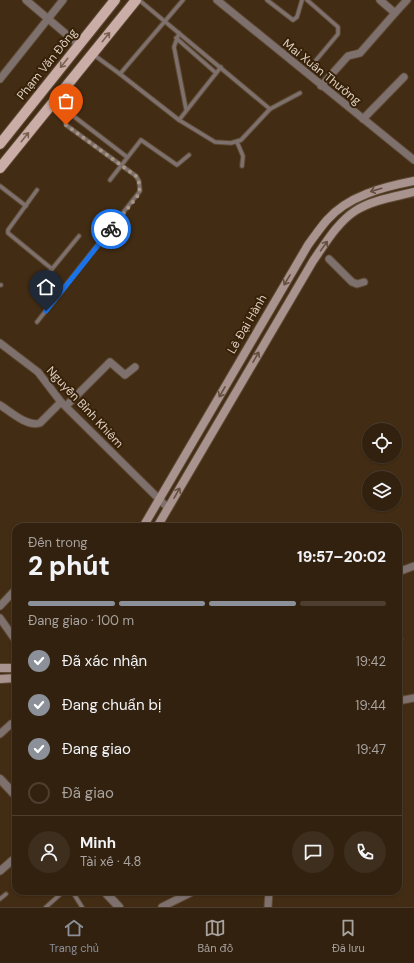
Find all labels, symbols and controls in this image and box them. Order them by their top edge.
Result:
street label: Phạm Văn Đồng [13,25,81,103]
one-way arrow [102,31,111,42]
street label: Mai Xuân Thưởng [280,35,365,109]
one-way arrow [60,58,69,69]
pin [49,84,83,125]
icon: bag [55,90,77,112]
one-way arrow [20,132,29,143]
one-way arrow [370,187,383,194]
courier [91,209,131,249]
icon: bike [100,218,122,240]
one-way arrow [320,241,328,252]
pin [29,270,63,311]
one-way arrow [283,274,291,286]
icon: home [35,276,57,298]
street label: Lê Đại Hành [224,291,270,357]
one-way arrow [253,351,261,363]
street label: Nguyễn Bỉnh Khiêm [43,363,127,451]
one-way arrow [217,386,225,398]
map controls [362,423,402,511]
button: locate [362,423,402,463]
button: layers [362,471,402,511]
one-way arrow [173,487,181,499]
text: Đến trong [28,534,88,551]
text: 19:57–20:02 [297,547,386,567]
text: 2 phút [28,549,110,583]
text: Đang giao · 100 m [28,612,134,629]
icon: check [28,650,50,672]
text: Đã xác nhận [62,651,147,671]
text: 19:42 [356,653,386,670]
icon: check [28,694,50,716]
text: Đang chuẩn bị [62,695,161,715]
text: 19:44 [355,697,386,714]
icon: check [28,738,50,760]
text: Đang giao [62,739,131,759]
text: 19:47 [356,741,386,758]
text: Đã giao [62,783,114,803]
button: person [28,831,70,873]
button: chat [292,831,334,873]
button: phone [344,831,386,873]
text: Minh [80,833,116,853]
text: Tài xế · 4.8 [80,853,141,870]
tab: Trang chủ [49,917,99,955]
tab: Bản đồ [197,917,233,955]
tab: Đã lưu [332,917,365,955]

